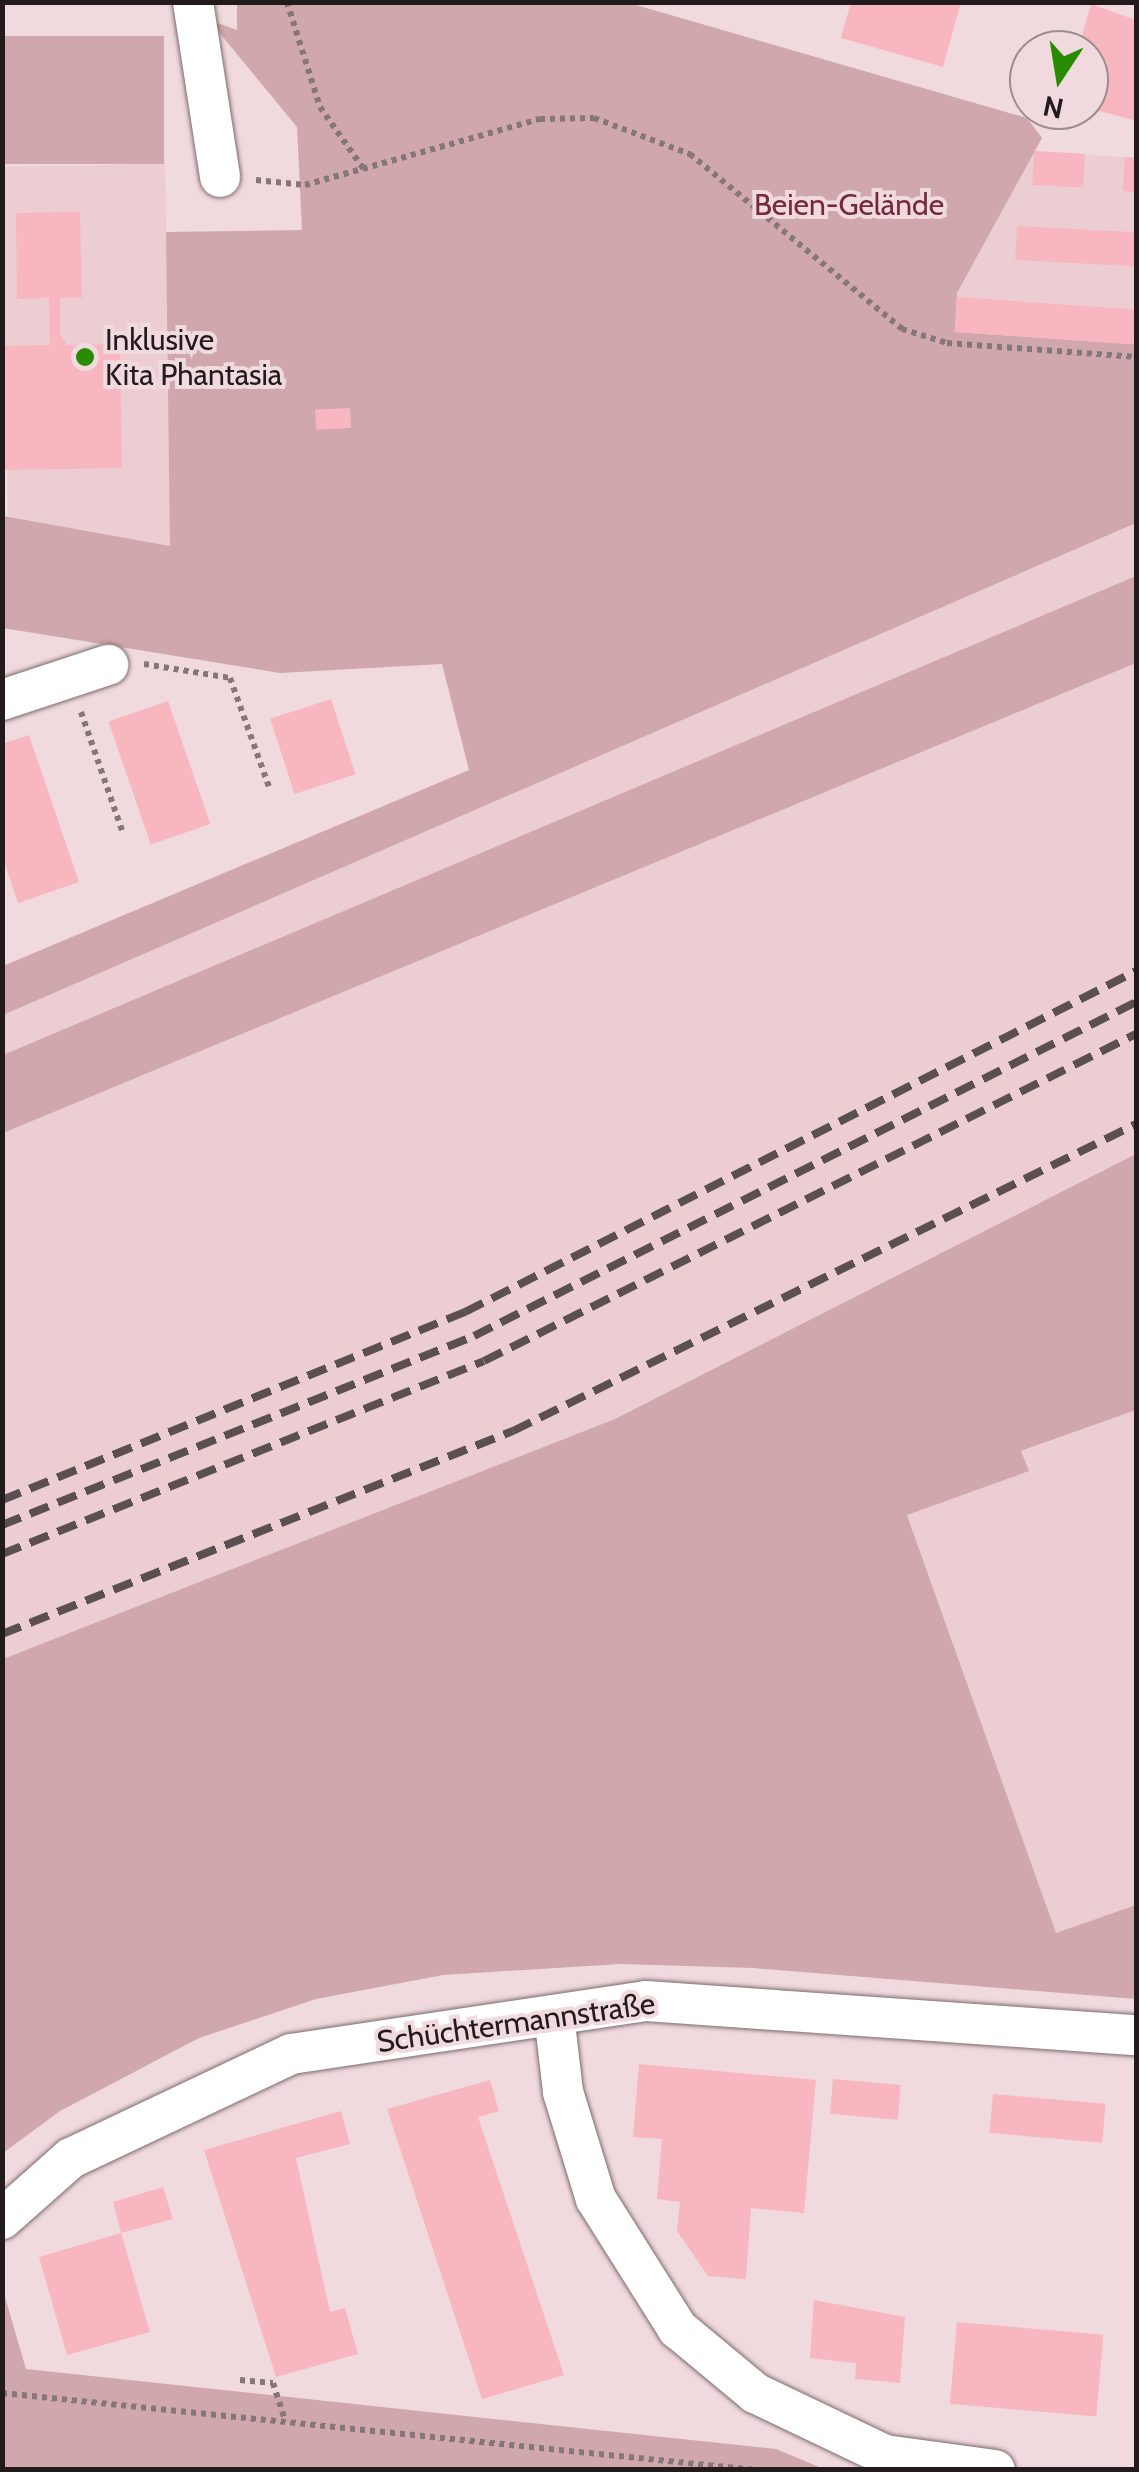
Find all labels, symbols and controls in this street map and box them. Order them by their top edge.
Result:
north arrow [1009,30,1109,130]
text: N [1040,89,1066,126]
park label: Beien-Gelände [754,187,944,223]
place label: Inklusive Kita Phantasia [105,322,282,392]
marker: Inklusive Kita Phantasia [74,346,96,368]
street label: Schüchtermannstraße [375,1986,657,2060]

